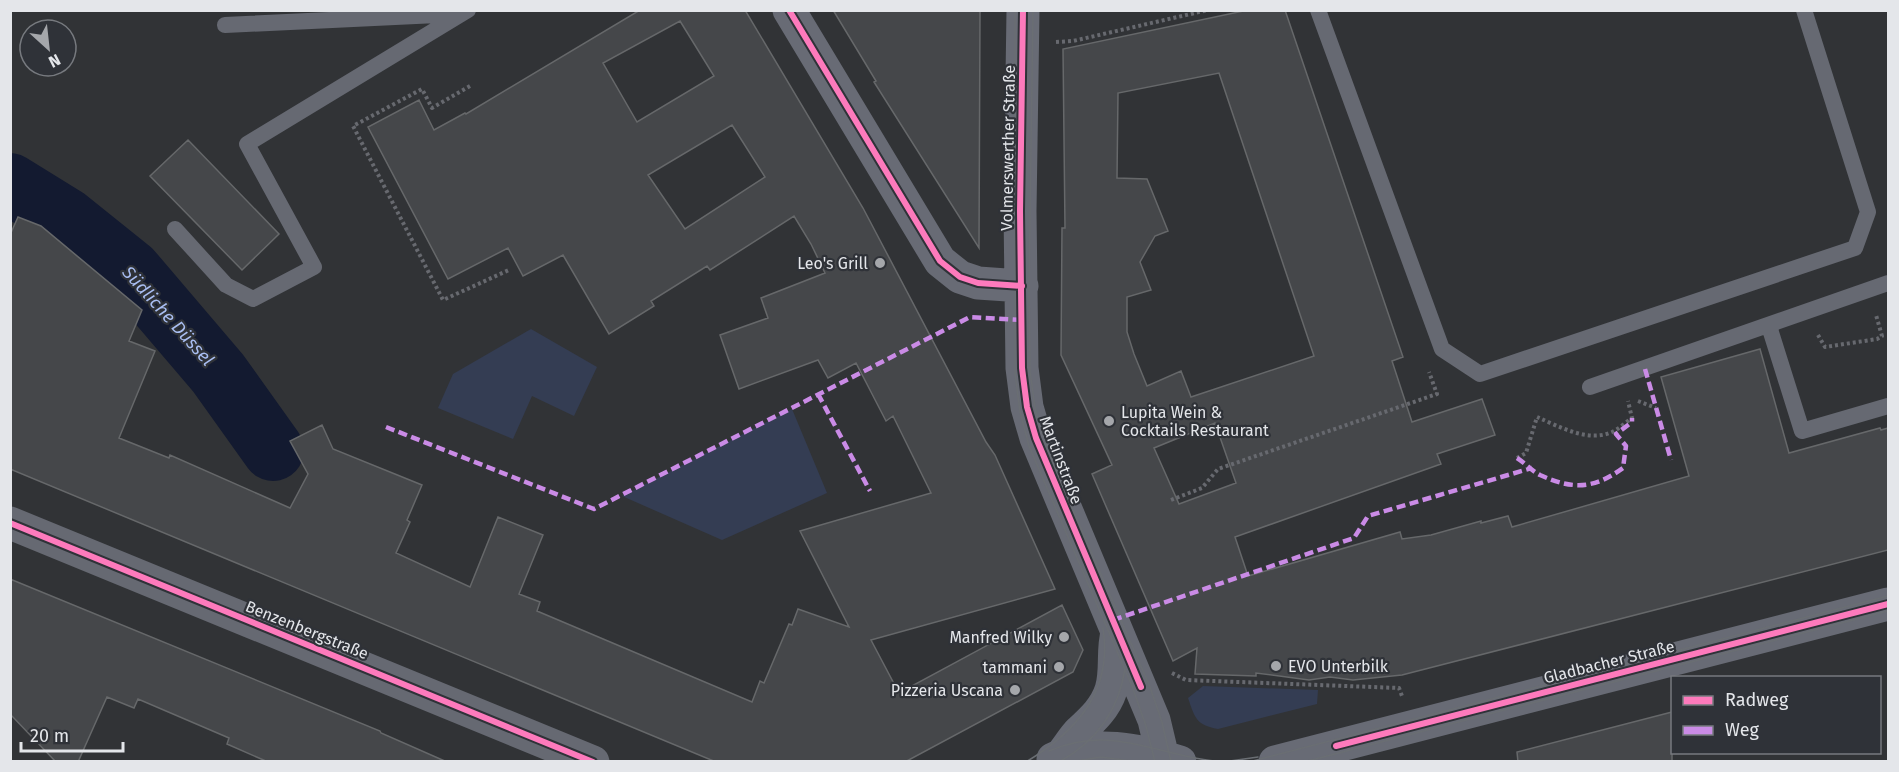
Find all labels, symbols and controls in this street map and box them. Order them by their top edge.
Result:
north arrow [18,18,78,78]
text: N [46,50,64,72]
street label: Volmerswerther Straße [997,65,1019,231]
place label: Leo's Grill [797,254,868,273]
marker: Leo's Grill [873,256,887,270]
water label: Südliche Düssel [117,261,219,370]
place label: Lupita Wein & Cocktails Restaurant [1121,403,1269,440]
street label: Martinstraße [1036,413,1086,507]
marker: Lupita Wein & Cocktails Restaurant [1102,414,1116,428]
street label: Benzenbergstraße [243,597,371,663]
place label: Manfred Wilky [949,628,1052,647]
marker: Manfred Wilky [1057,630,1071,644]
street label: Gladbacher Straße [1542,637,1676,687]
place label: EVO Unterbilk [1288,657,1389,676]
place label: tammani [983,658,1047,677]
marker: EVO Unterbilk [1269,659,1283,673]
marker: tammani [1052,660,1066,674]
legend [1671,676,1881,754]
place label: Pizzeria Uscana [891,681,1003,700]
marker: Pizzeria Uscana [1008,683,1022,697]
text: Radweg [1725,689,1789,711]
scale bar [21,715,123,753]
text: Weg [1725,719,1759,741]
text: 20 m [30,725,69,747]

